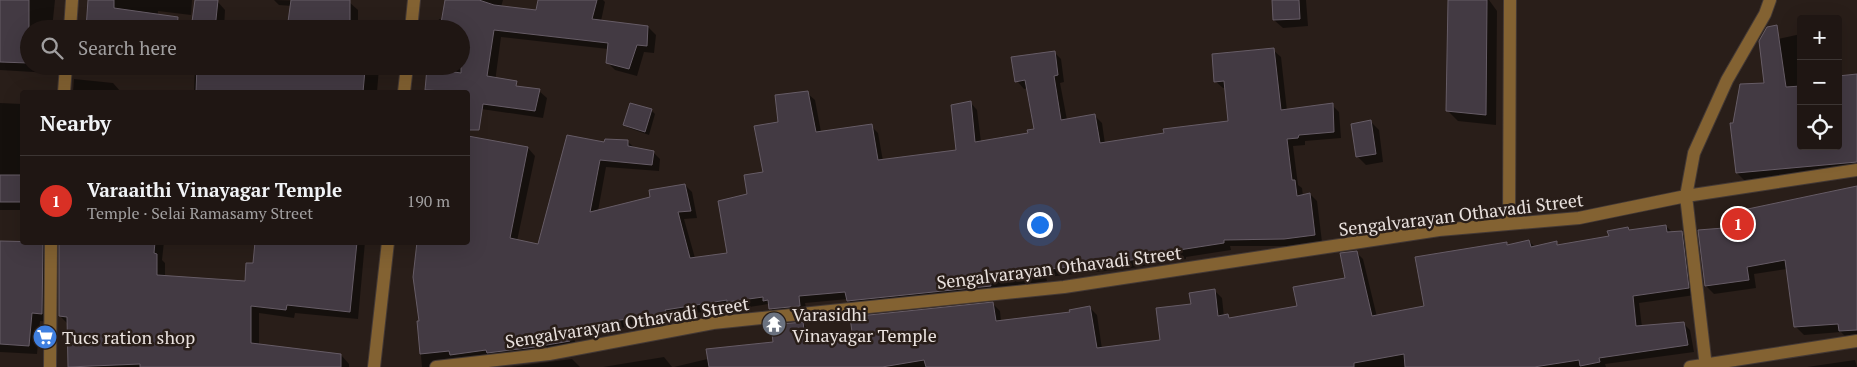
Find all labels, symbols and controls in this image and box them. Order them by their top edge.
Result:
map controls [1797,15,1842,150]
button: + [1797,15,1842,60]
search box [20,20,470,75]
icon: search [38,34,66,62]
text: Search here [78,35,177,60]
button: − [1797,60,1842,105]
button: locate [1797,105,1842,150]
text: Nearby [40,109,111,137]
text: Varaaithi Vinayagar Temple [87,177,342,202]
street label: Sengalvarayan Othavadi Street [1337,187,1585,241]
text: 1 [51,190,61,212]
text: 190 m [407,190,450,212]
text: Temple · Selai Ramasamy Street [87,202,313,224]
pin: 1 [1722,205,1754,243]
your location [1027,212,1053,238]
street label: Sengalvarayan Othavadi Street [935,240,1183,294]
street label: Sengalvarayan Othavadi Street [503,291,751,353]
place label: Varasidhi Vinayagar Temple [792,302,937,347]
temple icon: Varasidhi Vinayagar Temple [761,311,787,337]
supermarket icon: Tucs ration shop [32,324,58,350]
place label: Tucs ration shop [62,325,195,349]

